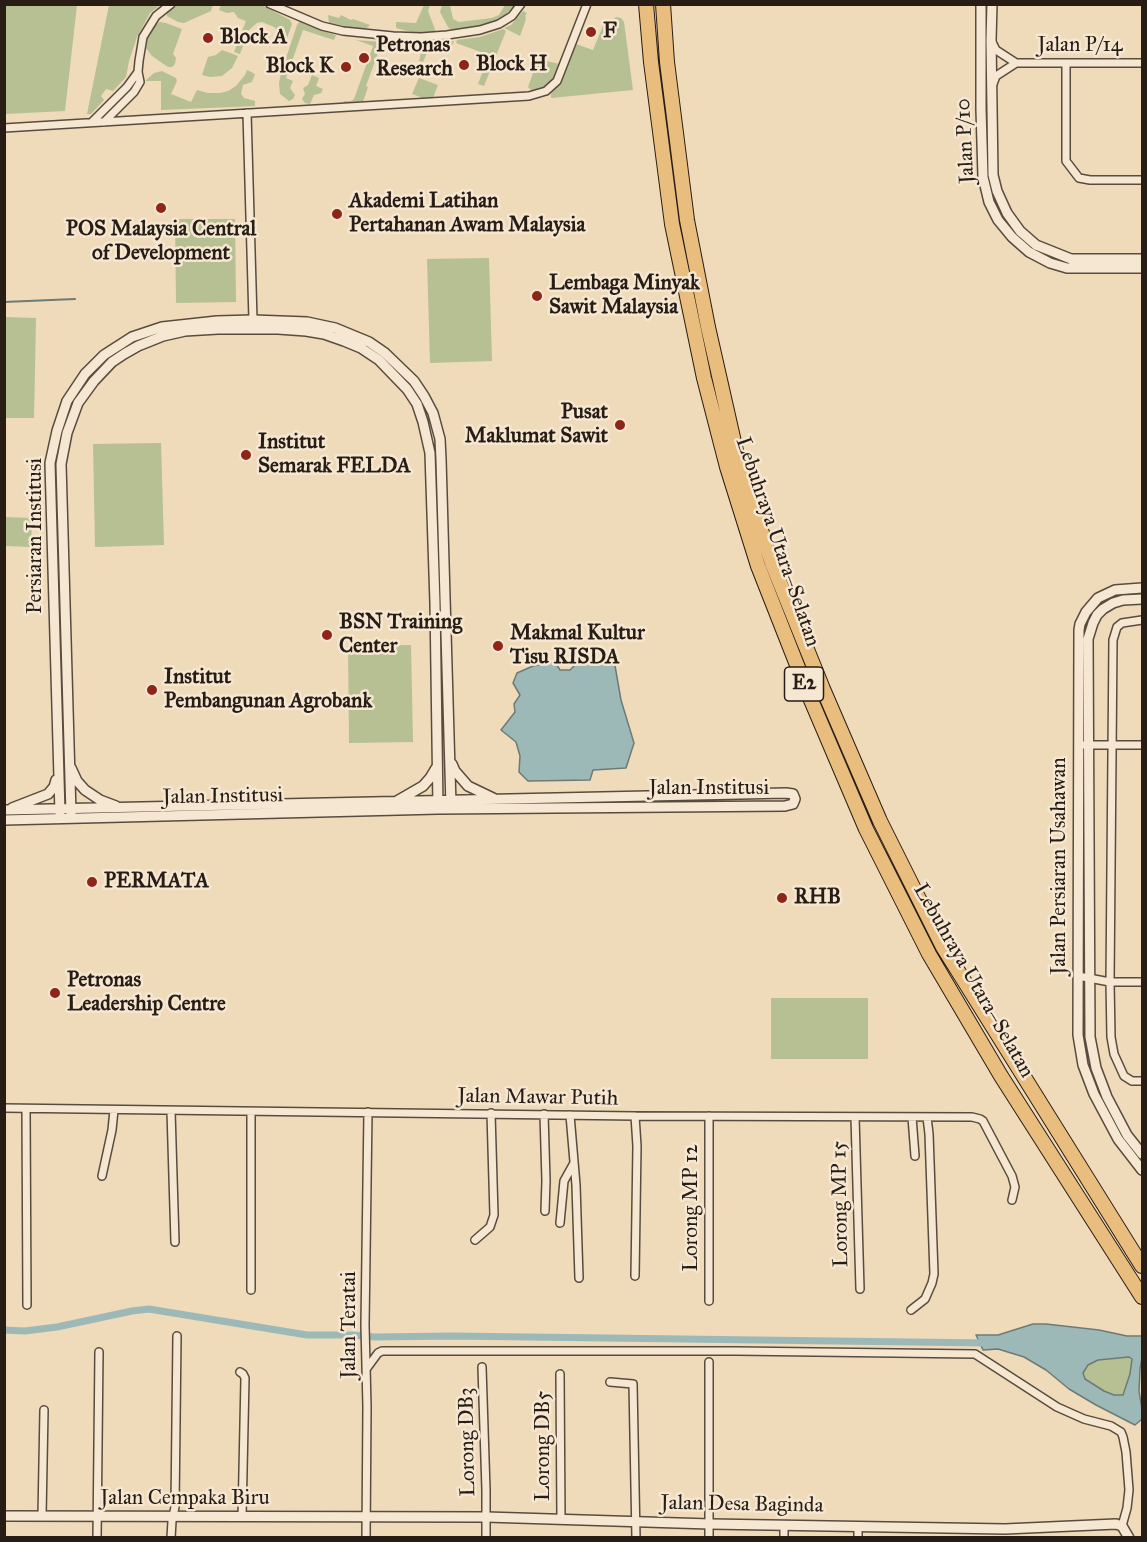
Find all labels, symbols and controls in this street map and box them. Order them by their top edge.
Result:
place label: F [603,19,617,45]
place label: Block A [220,25,287,51]
marker: F [584,25,598,39]
marker: Block A [201,31,215,45]
place label: Petronas Research [376,33,453,83]
street label: Jalan P/14 [1038,33,1122,59]
marker: Petronas Research [357,51,371,65]
place label: Block H [476,52,548,78]
place label: Block K [266,54,334,80]
marker: Block H [457,58,471,72]
marker: Block K [339,60,353,74]
street label: Jalan P/10 [951,98,981,184]
place label: Akademi Latihan Pertahanan Awam Malaysia [349,189,585,239]
marker: POS Malaysia Central of Development [154,201,168,215]
marker: Akademi Latihan Pertahanan Awam Malaysia [330,207,344,221]
place label: POS Malaysia Central of Development [66,217,256,267]
place label: Lembaga Minyak Sawit Malaysia [549,271,700,321]
marker: Lembaga Minyak Sawit Malaysia [530,289,544,303]
place label: Pusat Maklumat Sawit [465,400,608,450]
marker: Pusat Maklumat Sawit [613,418,627,432]
place label: Institut Semarak FELDA [258,430,411,480]
street label: Lebuhraya Utara–Selatan [729,434,825,650]
marker: Institut Semarak FELDA [239,448,253,462]
street label: Persiaran Institusi [23,458,49,614]
place label: BSN Training Center [339,610,462,660]
place label: Makmal Kultur Tisu RISDA [510,621,645,671]
marker: BSN Training Center [320,628,334,642]
marker: Makmal Kultur Tisu RISDA [491,639,505,653]
place label: Institut Pembangunan Agrobank [164,665,372,715]
road number: E2 [784,667,824,701]
marker: Institut Pembangunan Agrobank [145,683,159,697]
street label: Jalan Persiaran Usahawan [1047,757,1073,975]
street label: Jalan Institusi [649,776,769,802]
street label: Jalan Institusi [163,783,283,811]
place label: PERMATA [104,869,209,895]
marker: PERMATA [85,875,99,889]
street label: Lebuhraya Utara–Selatan [907,879,1039,1083]
place label: RHB [794,885,841,911]
marker: RHB [775,891,789,905]
place label: Petronas Leadership Centre [67,968,226,1018]
marker: Petronas Leadership Centre [48,986,62,1000]
street label: Jalan Mawar Putih [457,1084,619,1112]
street label: Lorong MP 15 [827,1141,855,1267]
street label: Lorong MP 12 [679,1144,705,1272]
street label: Jalan Teratai [337,1271,363,1379]
street label: Lorong DB3 [454,1387,482,1497]
street label: Lorong DB5 [531,1391,557,1501]
street label: Jalan Cempaka Biru [100,1486,270,1512]
street label: Jalan Desa Baginda [660,1491,824,1519]

